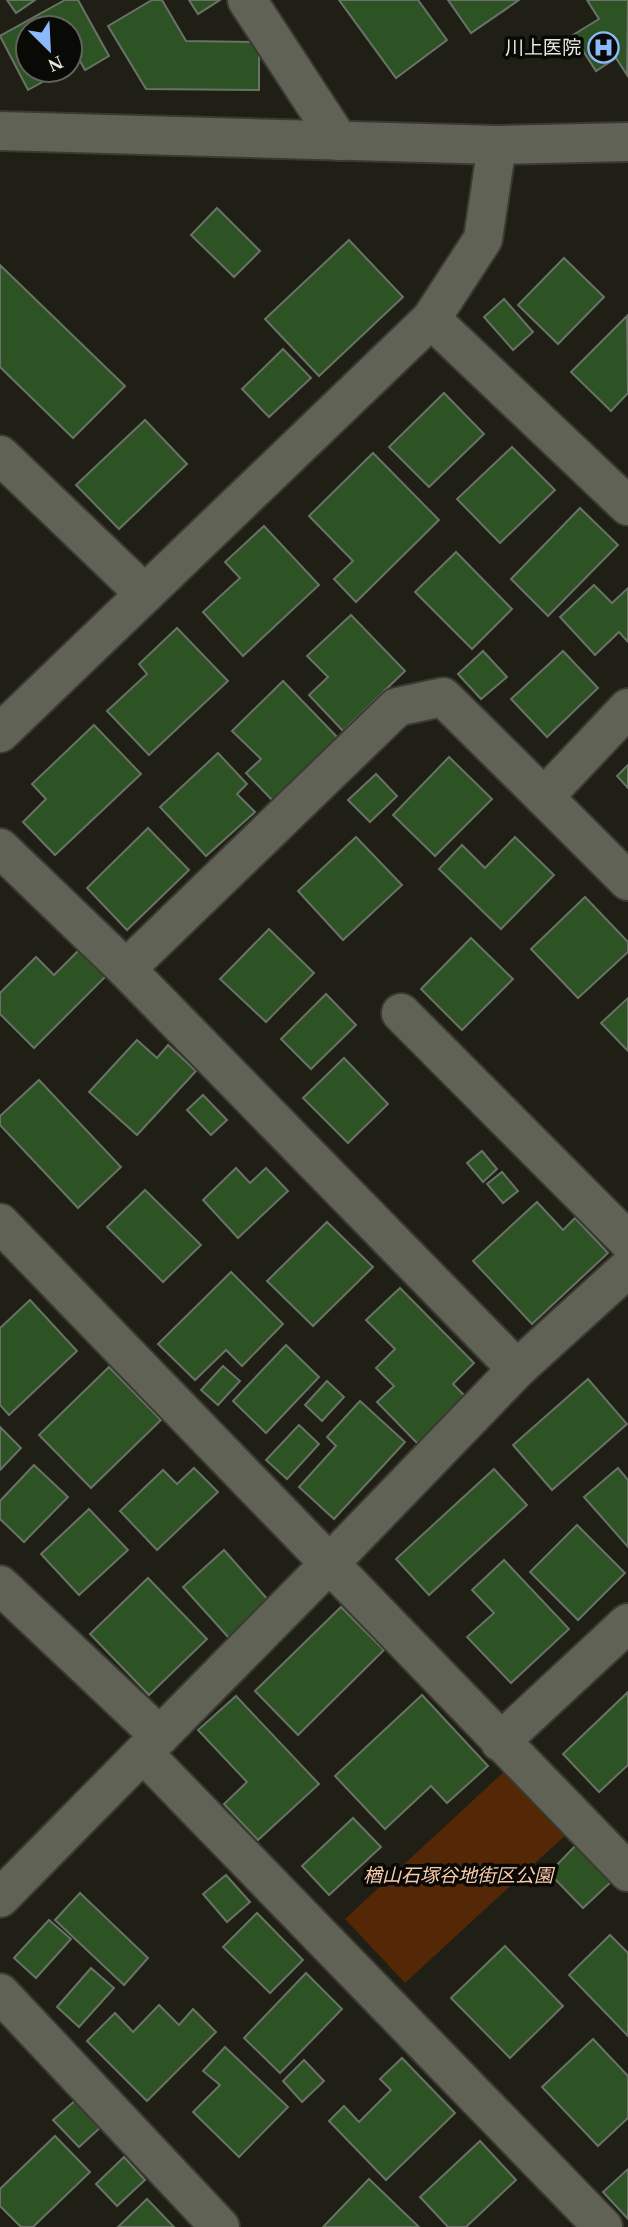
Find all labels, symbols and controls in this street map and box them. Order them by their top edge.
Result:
north arrow [14,14,84,84]
hospital icon: 川上医院 [587,30,621,64]
place label: 川上医院 [505,37,581,58]
text: N [45,52,66,77]
park label: 楢山石塚谷地街区公園 [363,1865,556,1886]

